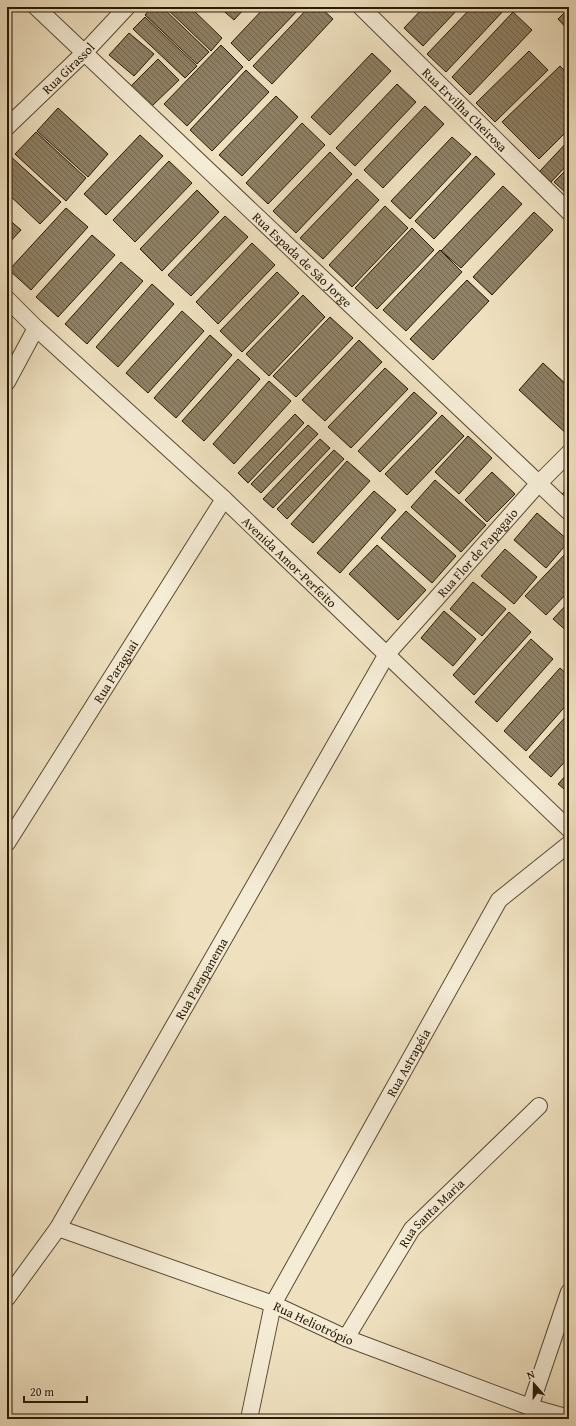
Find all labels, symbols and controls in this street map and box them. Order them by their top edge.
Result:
street label: Rua Girassol [38,38,100,98]
street label: Rua Ervilha Cheirosa [418,63,512,157]
street label: Rua Espada de São Jorge [248,208,356,312]
street label: Rua Flor de Papagaio [433,504,523,602]
street label: Avenida Amor-Perfeito [238,512,341,613]
street label: Rua Paraguai [89,636,143,707]
street label: Rua Parapanema [170,934,233,1023]
street label: Rua Astrapéia [382,1025,436,1101]
street label: Rua Santa Maria [394,1174,469,1251]
street label: Rua Heliotrópio [270,1297,357,1350]
north arrow [514,1364,554,1404]
text: N [524,1366,537,1383]
scale bar [24,1378,87,1404]
text: 20 m [30,1383,54,1400]

